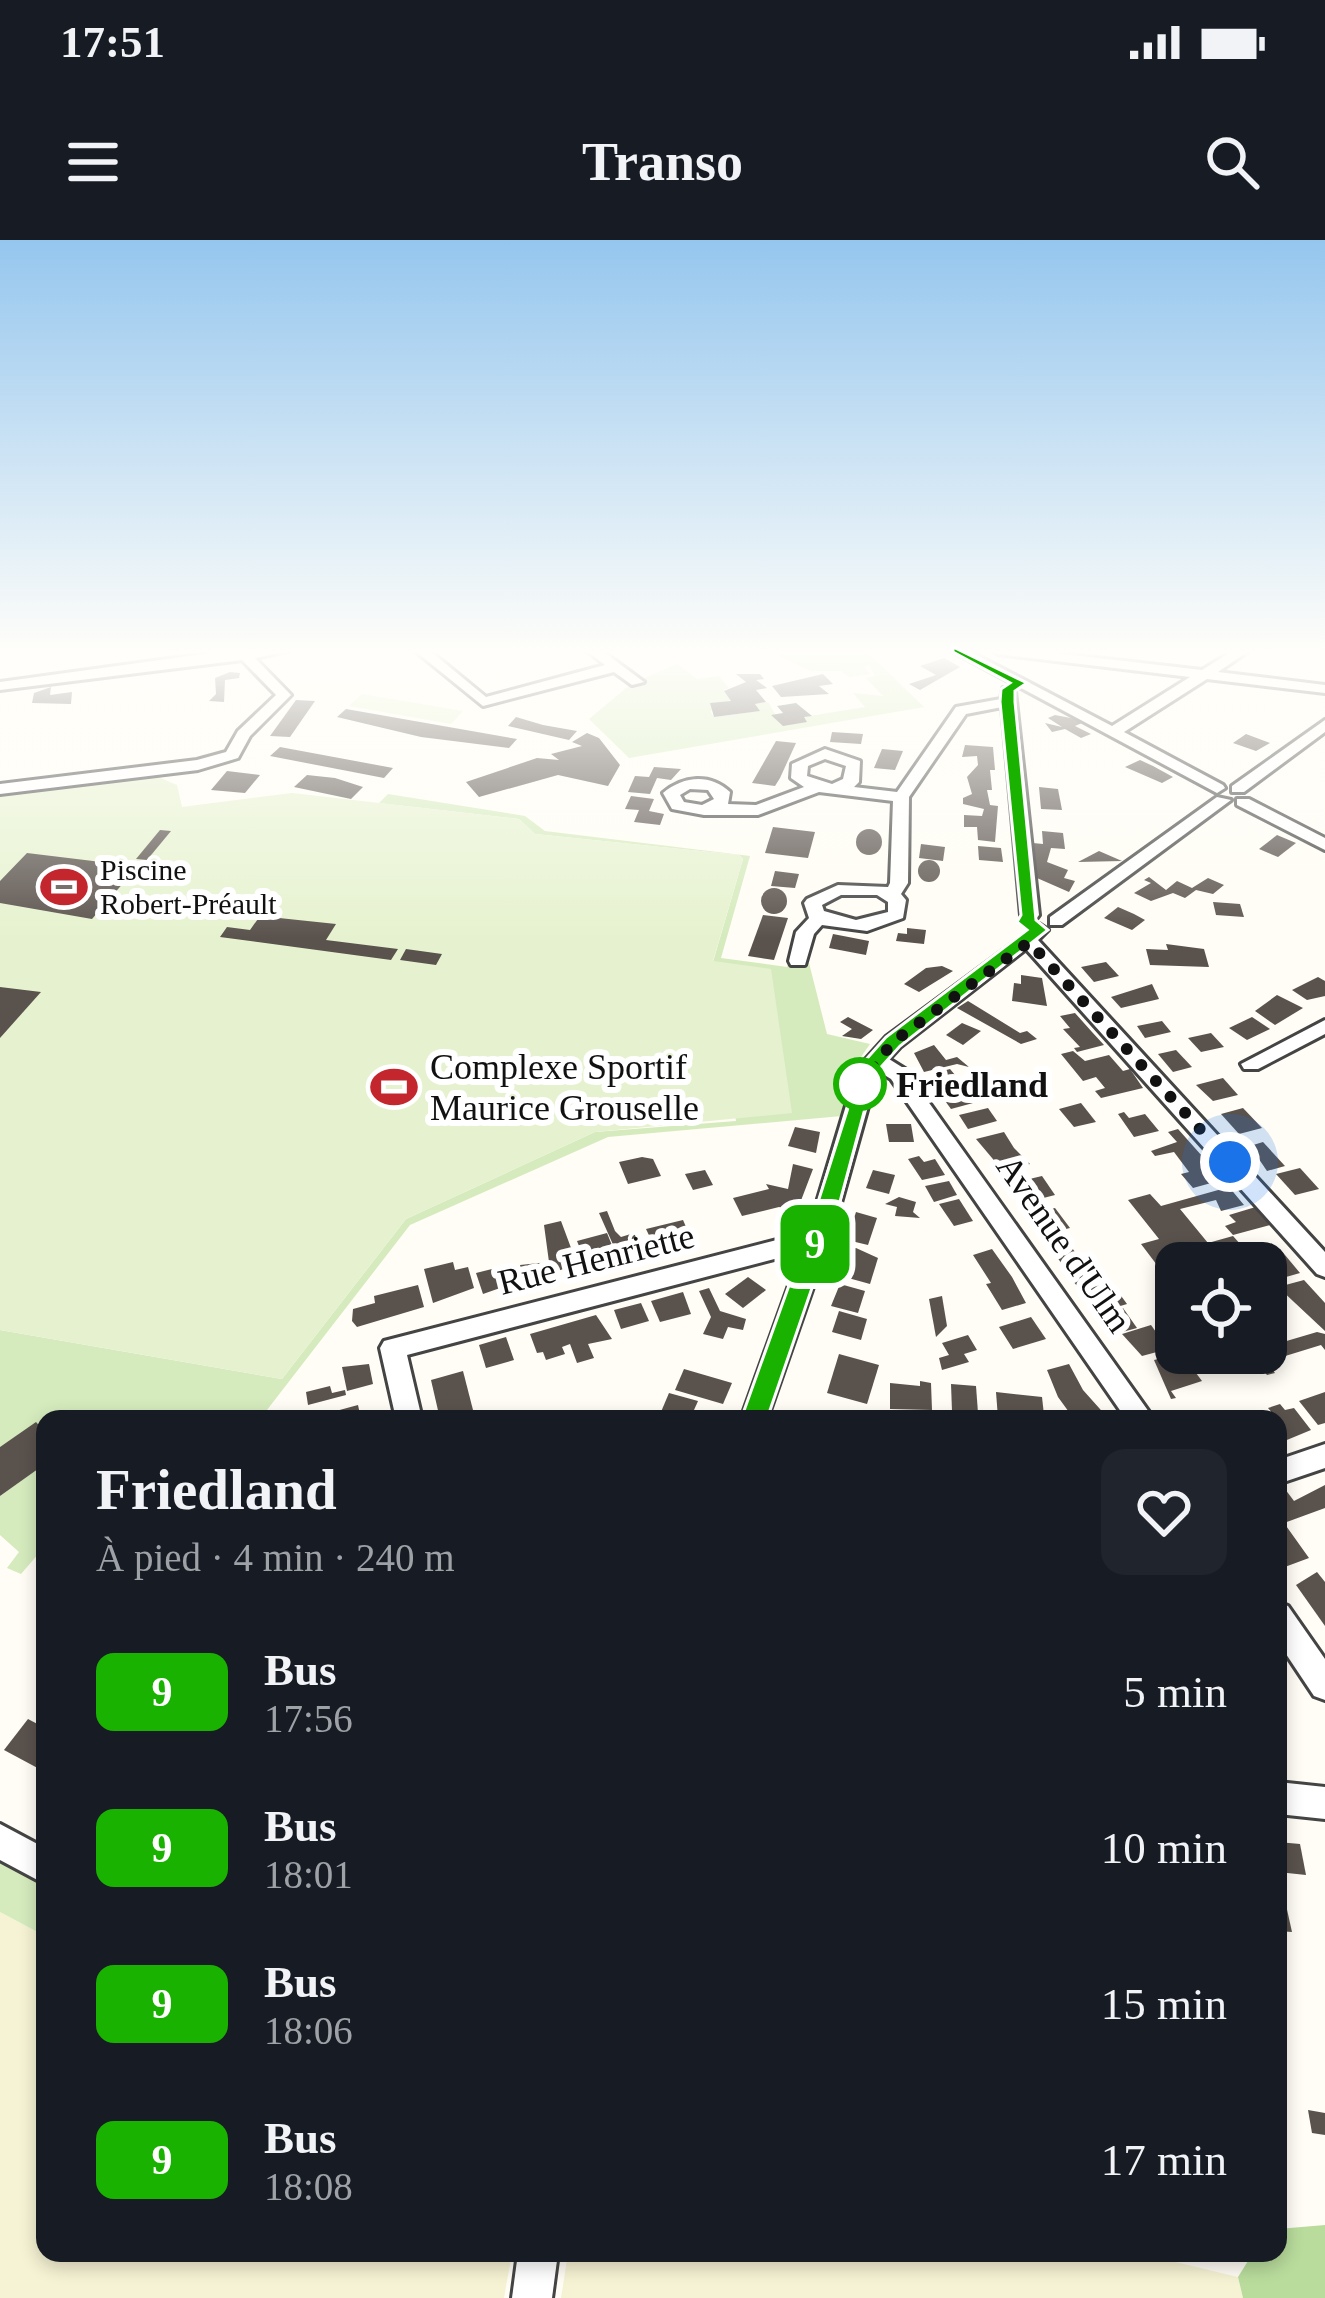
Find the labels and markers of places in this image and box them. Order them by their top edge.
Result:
place label: Piscine Robert-Préault [100,853,277,920]
sports icon: Piscine Robert-Préault [39,862,89,912]
place label: Complexe Sportif Maurice Grouselle [430,1047,699,1128]
marker: Friedland [835,1059,885,1109]
sports icon: Complexe Sportif Maurice Grouselle [369,1062,419,1112]
place label: Friedland [896,1065,1048,1105]

